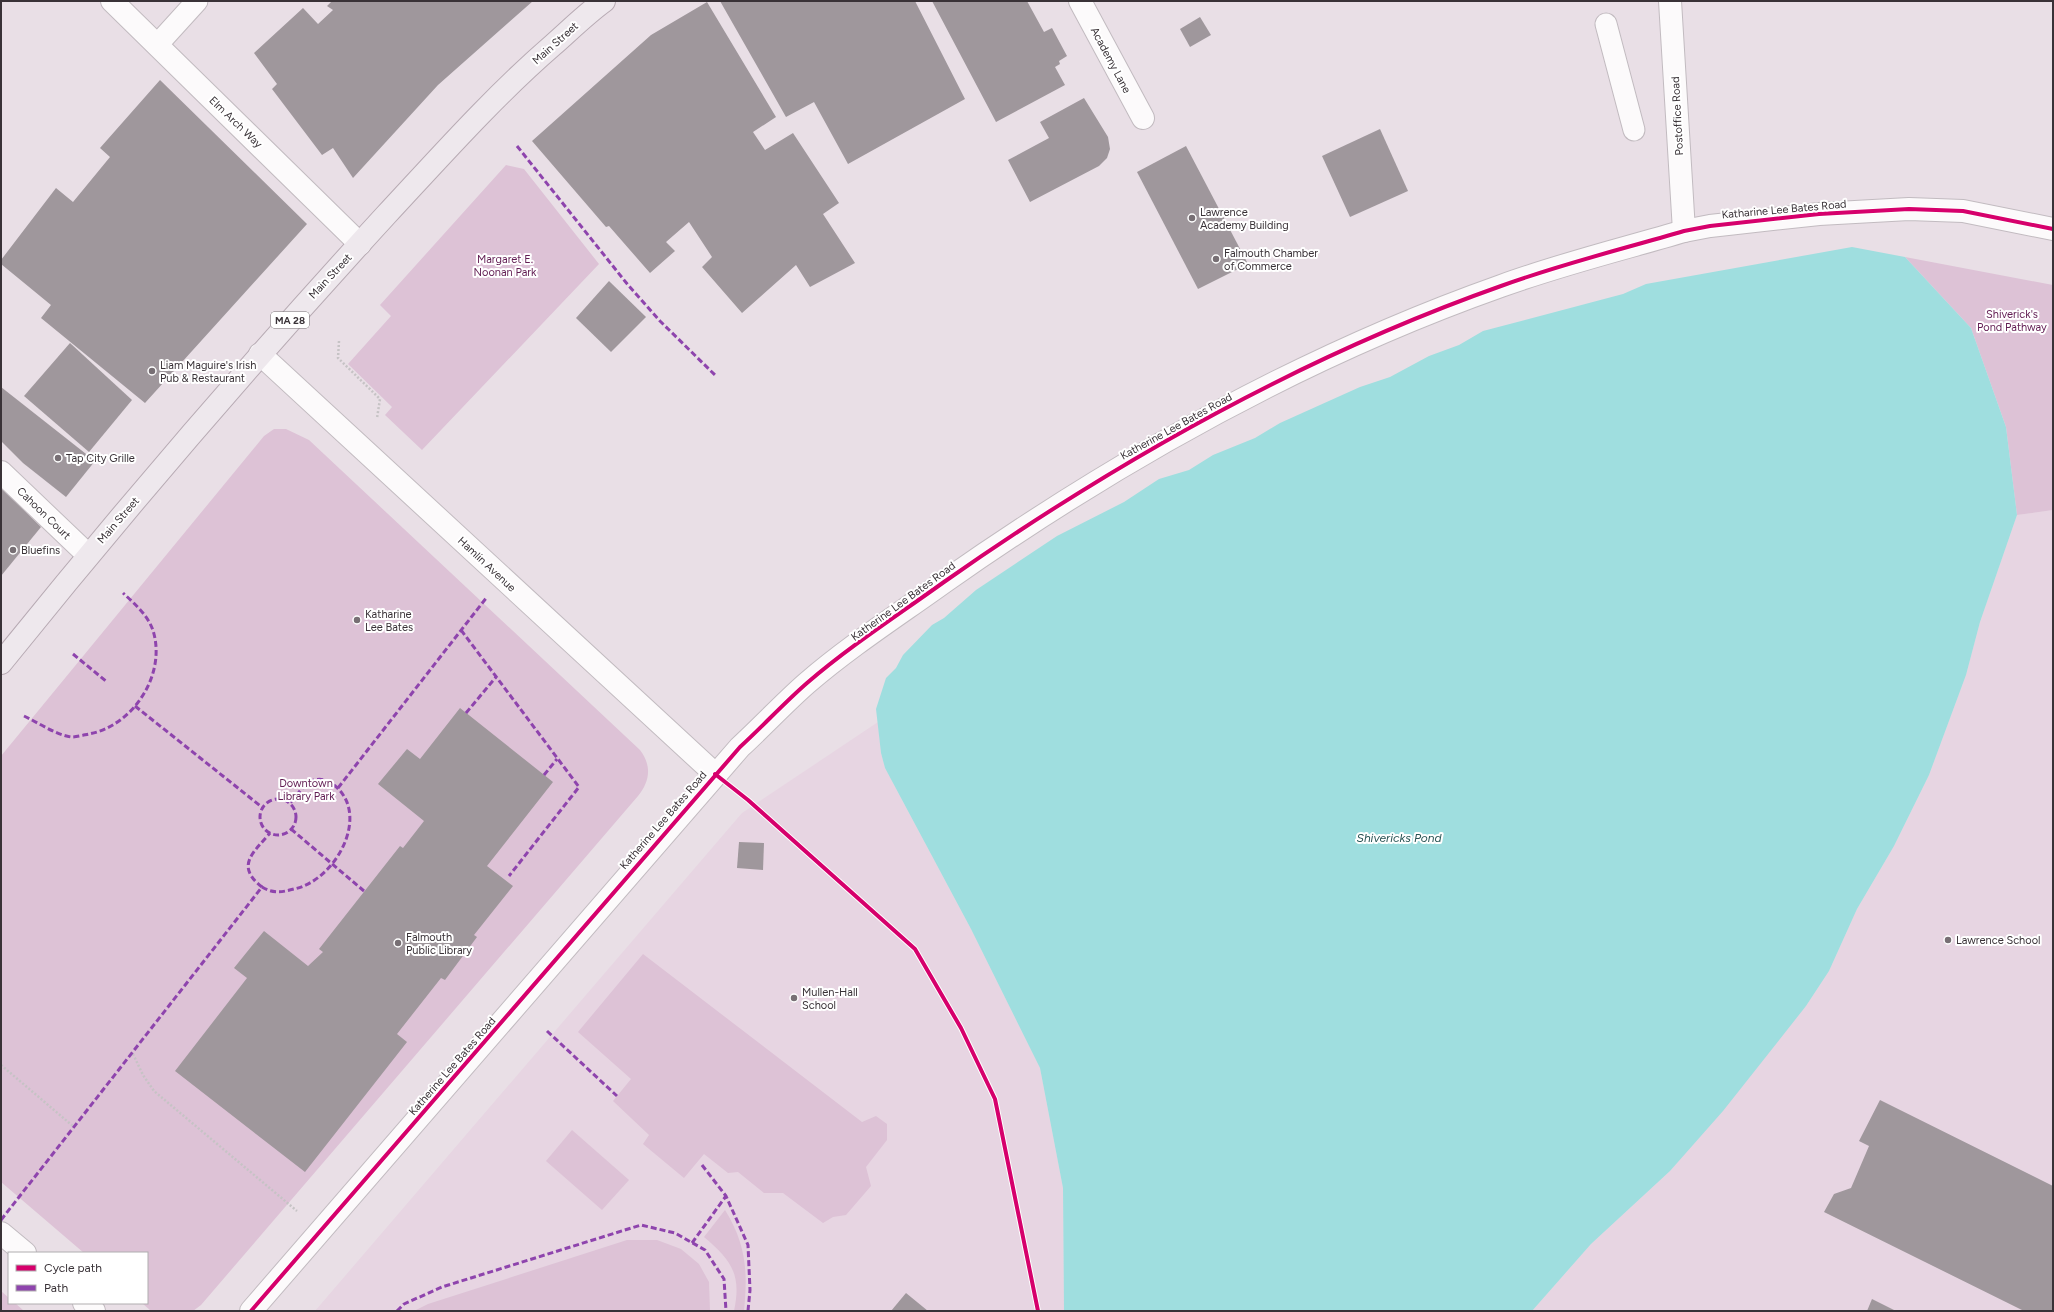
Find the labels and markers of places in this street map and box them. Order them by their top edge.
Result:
place label: Lawrence Academy Building [1200,206,1289,232]
marker: Lawrence Academy Building [1187,213,1197,223]
place label: Falmouth Chamber of Commerce [1224,247,1318,273]
marker: Falmouth Chamber of Commerce [1211,254,1221,264]
place label: Liam Maguire's Irish Pub & Restaurant [160,359,256,385]
marker: Liam Maguire's Irish Pub & Restaurant [147,366,157,376]
place label: Tap City Grille [66,452,135,465]
marker: Tap City Grille [53,453,63,463]
place label: Bluefins [21,544,60,557]
marker: Bluefins [8,545,18,555]
place label: Katharine Lee Bates [365,608,413,634]
marker: Katharine Lee Bates [352,615,362,625]
place label: Falmouth Public Library [406,931,472,957]
place label: Lawrence School [1956,934,2040,947]
marker: Lawrence School [1943,935,1953,945]
marker: Falmouth Public Library [393,938,403,948]
place label: Mullen-Hall School [802,986,858,1012]
marker: Mullen-Hall School [789,993,799,1003]

